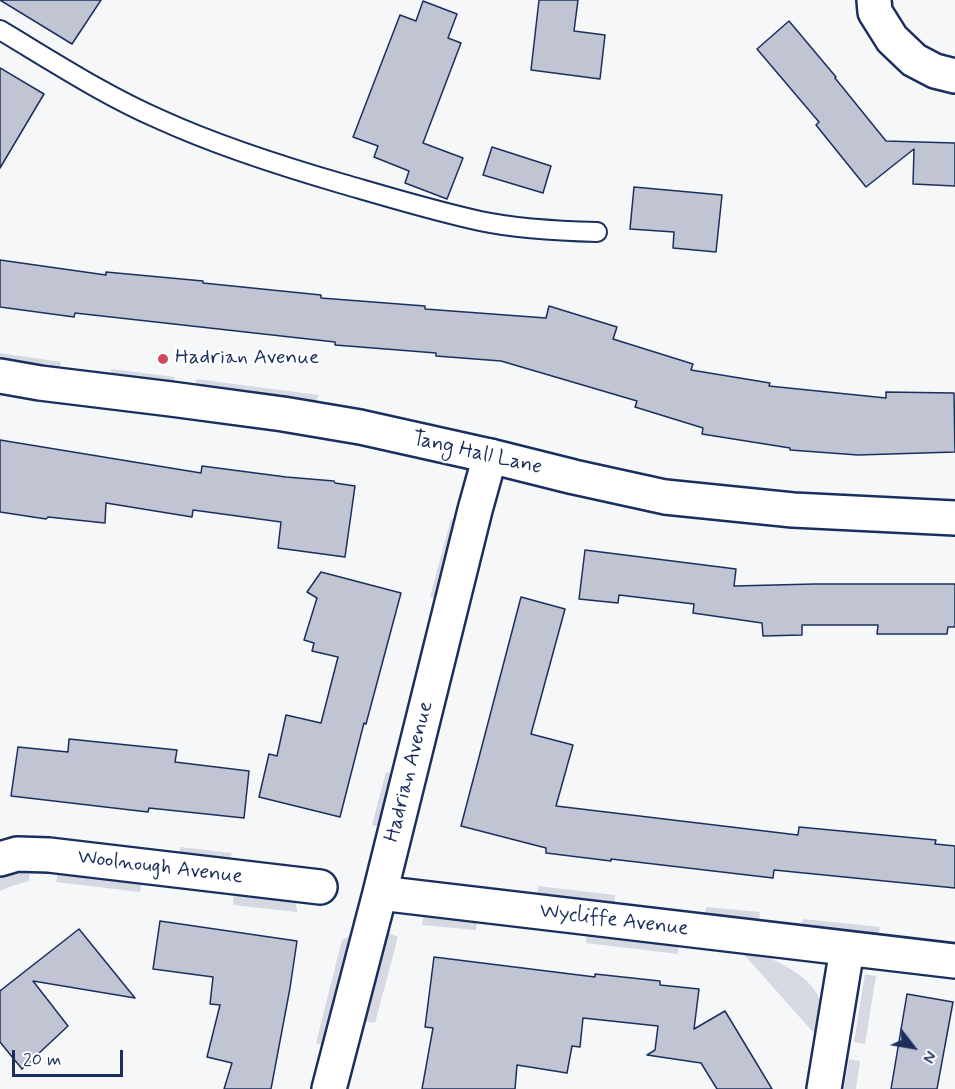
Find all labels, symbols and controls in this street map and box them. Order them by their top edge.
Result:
place label: Hadrian Avenue [175,346,319,372]
marker: Hadrian Avenue [156,352,170,366]
street label: Tang Hall Lane [410,427,544,481]
street label: Hadrian Avenue [380,699,440,845]
street label: Woolnough Avenue [76,845,244,891]
street label: Wycliffe Avenue [538,899,690,943]
north arrow [883,1017,943,1077]
scale bar [15,1038,126,1076]
text: N [917,1047,941,1067]
text: 20 m [23,1048,61,1072]

